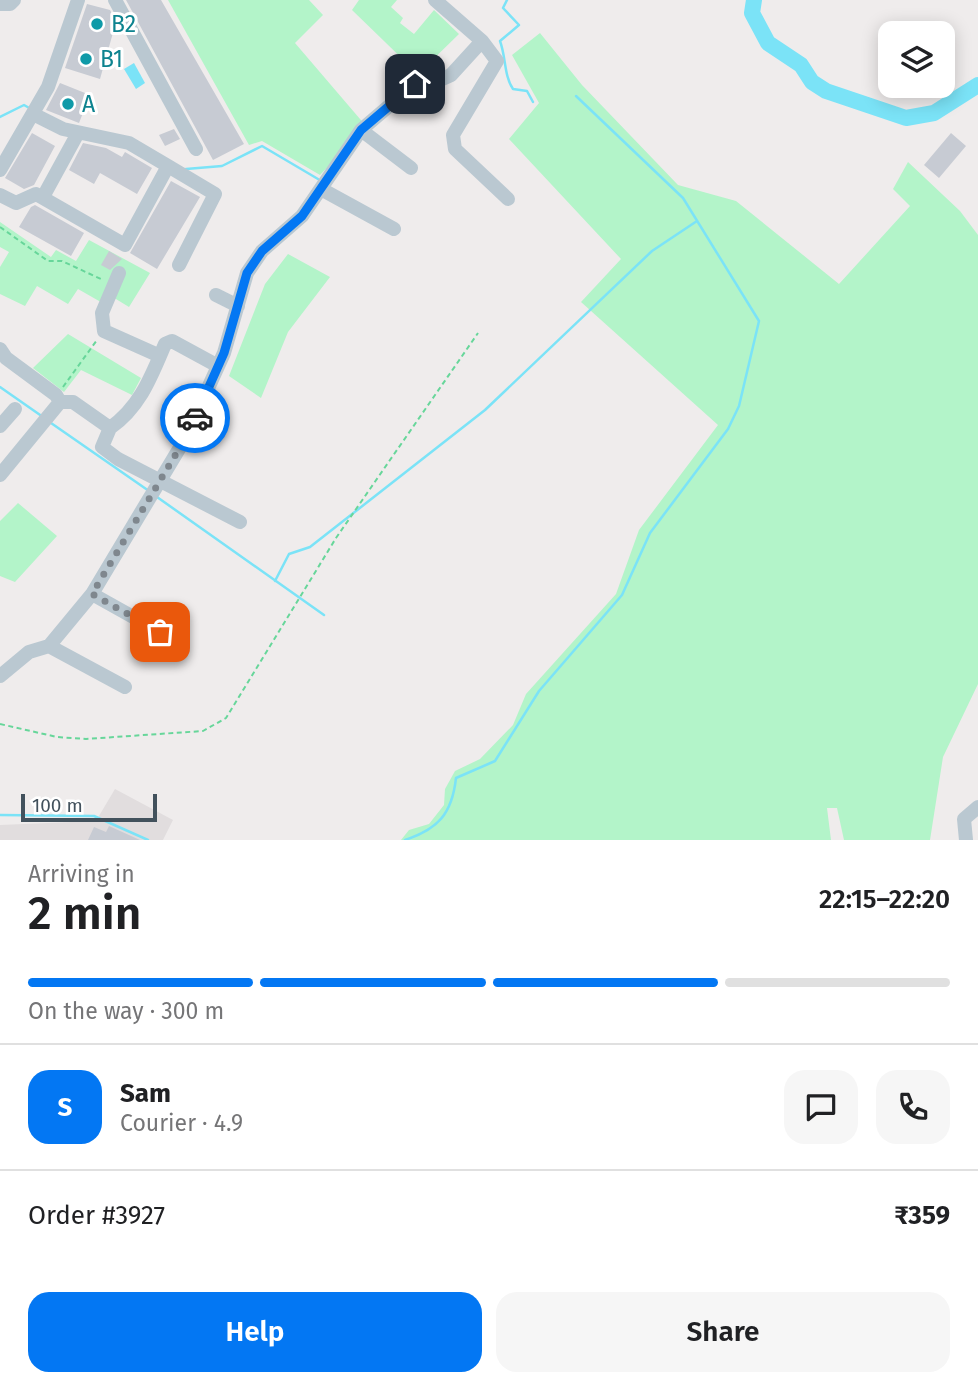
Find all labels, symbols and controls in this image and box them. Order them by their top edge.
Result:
place label: B2 [111,10,136,38]
marker: B2 [89,16,105,32]
map controls [878,21,955,98]
button: layers [878,21,955,98]
place label: B1 [100,45,123,73]
marker: B1 [78,51,94,67]
pin [385,54,445,114]
icon: home [396,65,434,103]
place label: A [82,90,96,118]
marker: A [60,96,76,112]
courier [160,383,230,453]
icon: car [176,399,214,437]
pin [130,602,190,662]
icon: bag [141,613,179,651]
scale bar [21,791,158,823]
text: 100 m [32,794,83,817]
text: Arriving in [28,860,135,888]
text: 22:15–22:20 [819,884,950,915]
text: 2 min [28,886,141,941]
text: On the way · 300 m [28,997,224,1025]
button: chat [784,1070,858,1144]
button: phone [876,1070,950,1144]
text: Sam [120,1078,171,1109]
text: S [58,1092,72,1123]
text: Courier · 4.9 [120,1109,243,1137]
text: Order #3927 [28,1200,165,1231]
text: ₹359 [894,1200,950,1231]
button: Help [28,1292,482,1372]
button: Share [496,1292,950,1372]

